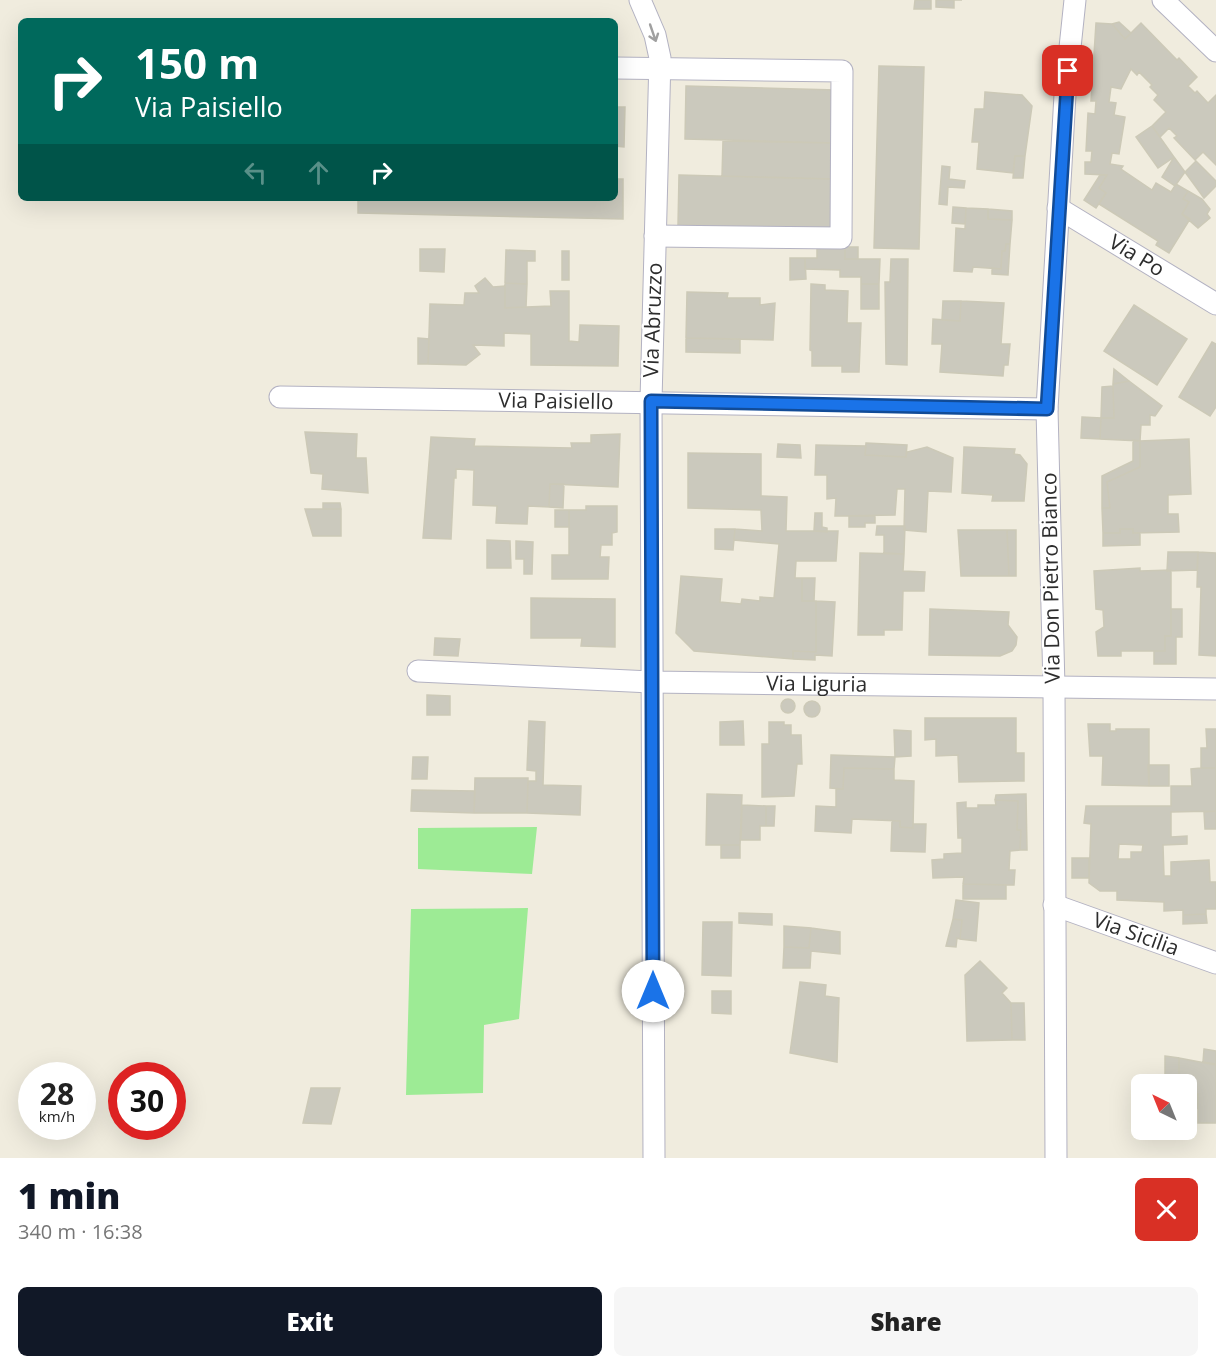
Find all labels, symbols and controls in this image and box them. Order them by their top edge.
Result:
one-way arrow [649,23,660,42]
text: 150 m [135,34,259,91]
icon: right [36,42,114,120]
pin [1042,45,1093,96]
icon: arrive [1051,54,1084,87]
text: Via Paisiello [135,88,283,125]
icon: left [239,156,272,189]
icon: ahead [302,156,335,189]
icon: right [365,156,398,189]
street label: Via Po [1104,227,1170,283]
street label: Via Abruzzo [636,262,668,378]
street label: Via Paisiello [498,385,614,415]
street label: Via Don Pietro Bianco [1034,472,1066,684]
street label: Via Liguria [766,668,867,698]
street label: Via Sicilia [1089,905,1183,962]
position arrow [621,959,685,1023]
speed limit sign: 30 [108,1062,186,1140]
text: 28 [40,1073,74,1114]
north arrow [1131,1074,1197,1140]
map controls [1131,1074,1197,1140]
text: km/h [39,1106,75,1126]
text: 1 min [18,1171,120,1220]
button: close [1135,1178,1198,1241]
text: 340 m · 16:38 [18,1218,143,1245]
button: Exit [18,1287,602,1356]
button: Share [614,1287,1198,1356]

